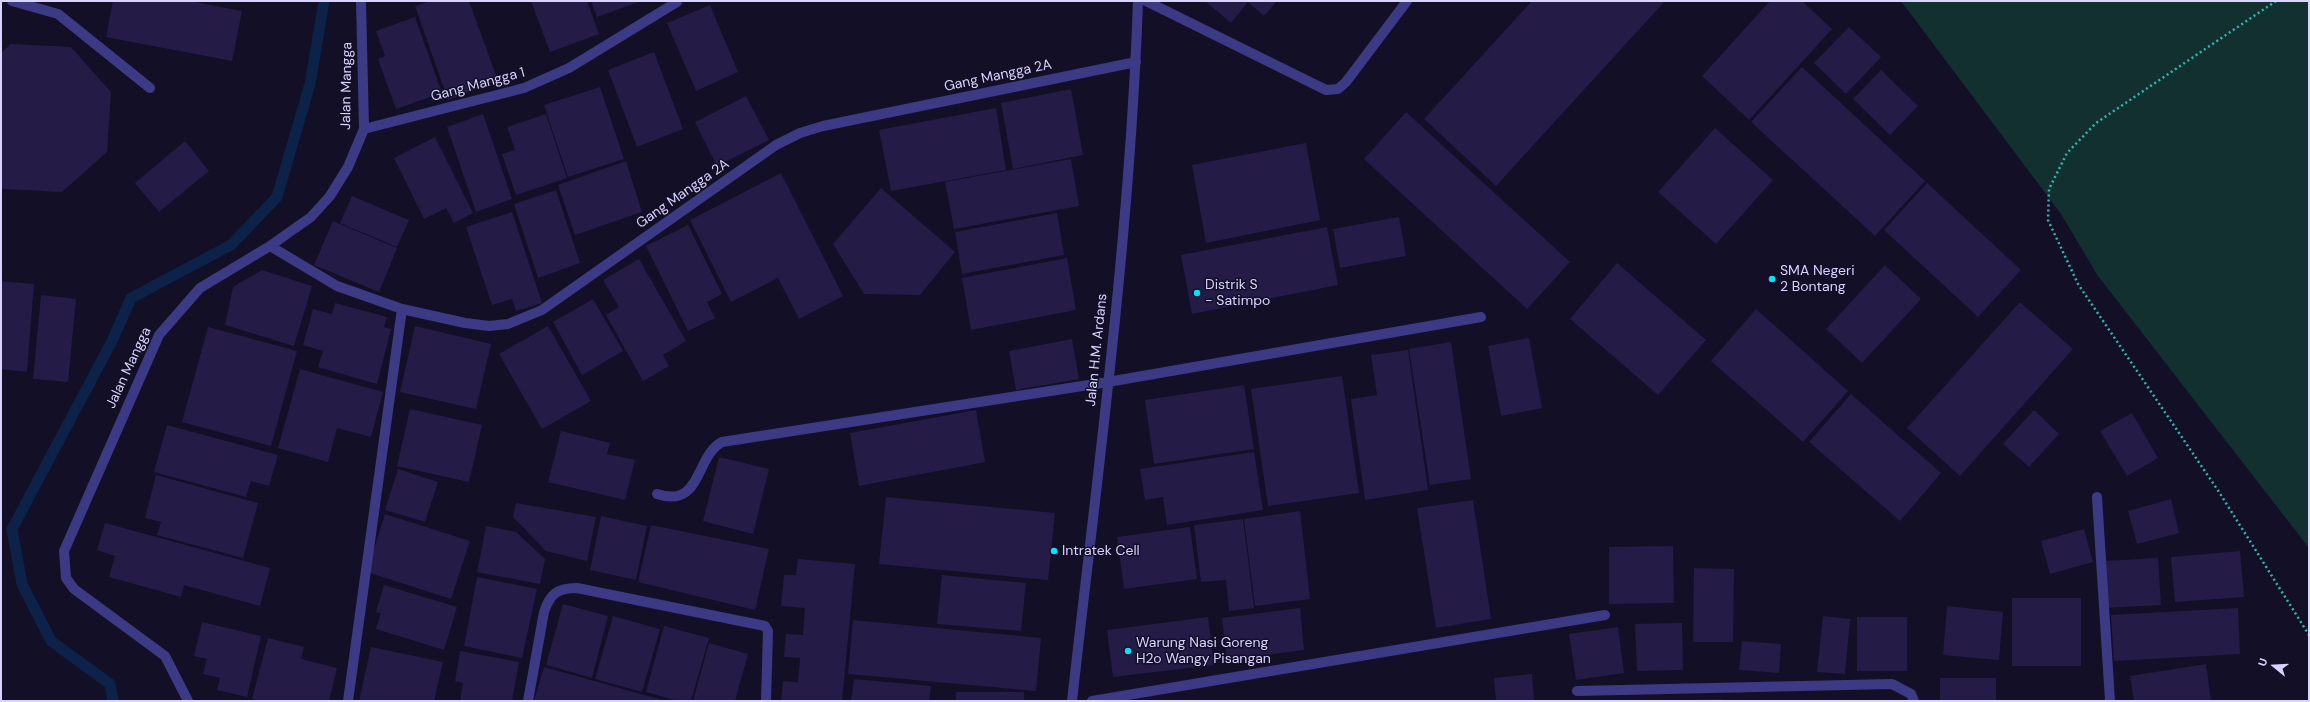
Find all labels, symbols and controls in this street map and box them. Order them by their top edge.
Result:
street label: Jalan Mangga [338,42,356,130]
street label: Gang Mangga 2A [943,56,1053,96]
street label: Gang Mangga 1 [429,64,527,106]
street label: Gang Mangga 2A [633,156,733,232]
place label: SMA Negeri 2 Bontang [1780,263,1855,296]
marker: SMA Negeri 2 Bontang [1767,274,1777,284]
place label: Distrik S - Satimpo [1205,277,1270,310]
marker: Distrik S - Satimpo [1192,288,1202,298]
street label: Jalan H.M. Ardans [1083,293,1111,407]
street label: Jalan Mangga [103,325,155,411]
place label: Intratek Cell [1062,543,1140,559]
marker: Intratek Cell [1049,546,1059,556]
place label: Warung Nasi Goreng H2o Wangy Pisangan [1136,635,1271,668]
marker: Warung Nasi Goreng H2o Wangy Pisangan [1123,646,1133,656]
north arrow [2254,646,2294,686]
text: U [2255,657,2270,668]

